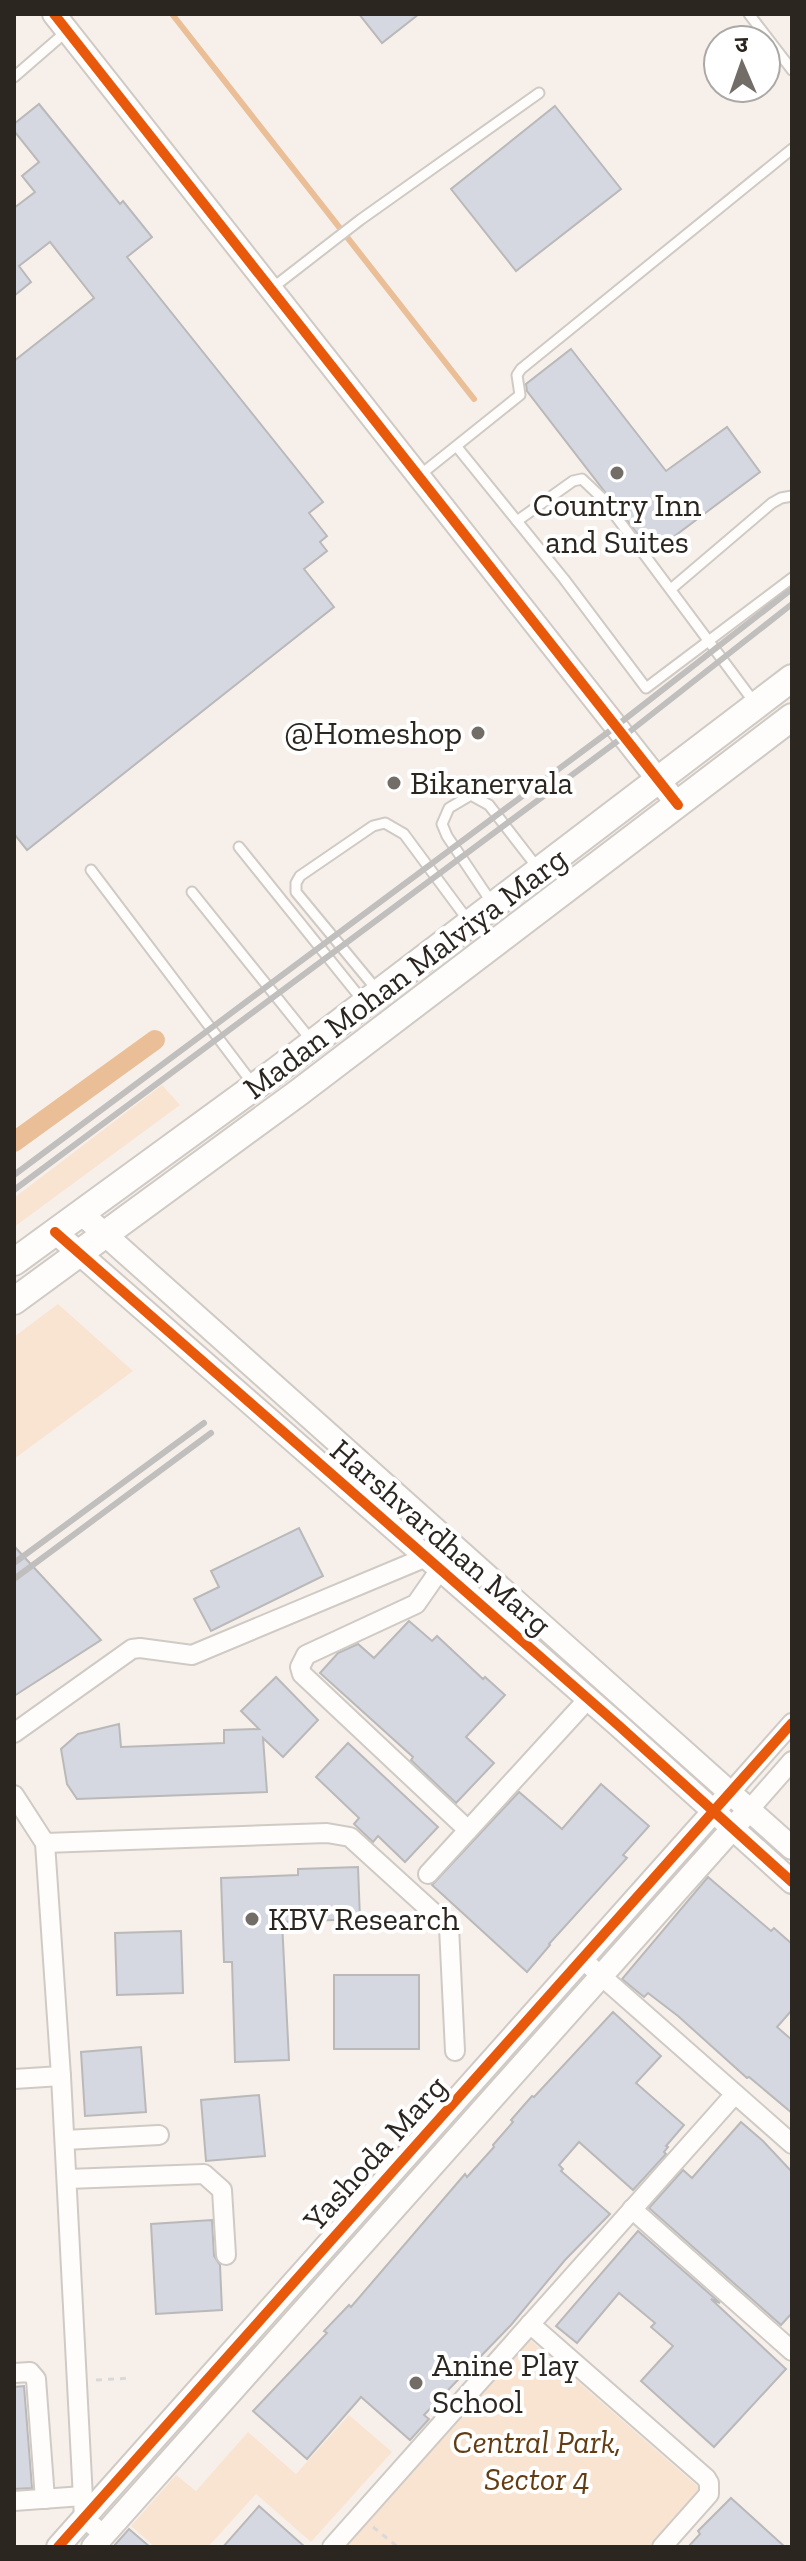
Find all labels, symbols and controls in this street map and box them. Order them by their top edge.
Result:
north arrow [702,24,782,104]
text: उ [734,31,749,58]
marker: Country Inn and Suites [608,464,626,482]
place label: Country Inn and Suites [533,486,702,561]
place label: @Homeshop [285,714,462,752]
marker: @Homeshop [469,724,487,742]
place label: Bikanervala [410,764,573,802]
marker: Bikanervala [385,774,403,792]
street label: Madan Mohan Malviya Marg [236,839,574,1107]
street label: Harshvardhan Marg [323,1431,559,1643]
place label: KBV Research [268,1900,459,1938]
marker: KBV Research [243,1910,261,1928]
street label: Yashoda Marg [295,2068,455,2239]
place label: Anine Play School [432,2346,579,2421]
marker: Anine Play School [407,2374,425,2392]
park label: Central Park, Sector 4 [453,2423,621,2498]

